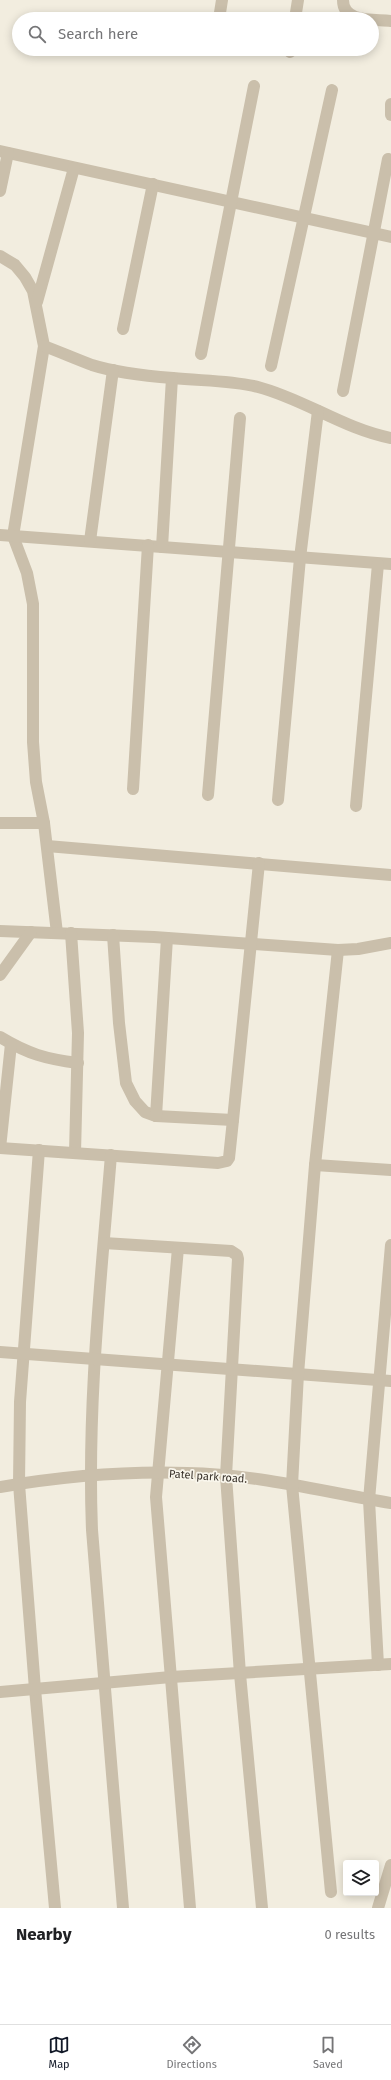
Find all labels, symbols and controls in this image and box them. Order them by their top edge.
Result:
search box [12,12,379,56]
icon: search [26,23,48,45]
text: Search here [58,25,138,43]
street label: Patel park road. [168,1467,248,1486]
map controls [343,1860,379,1896]
button: layers [343,1860,379,1896]
text: Nearby [16,1924,71,1945]
text: 0 results [324,1927,375,1942]
tab: Map [48,2034,70,2071]
tab: Directions [166,2034,217,2071]
tab: Saved [313,2034,343,2071]

